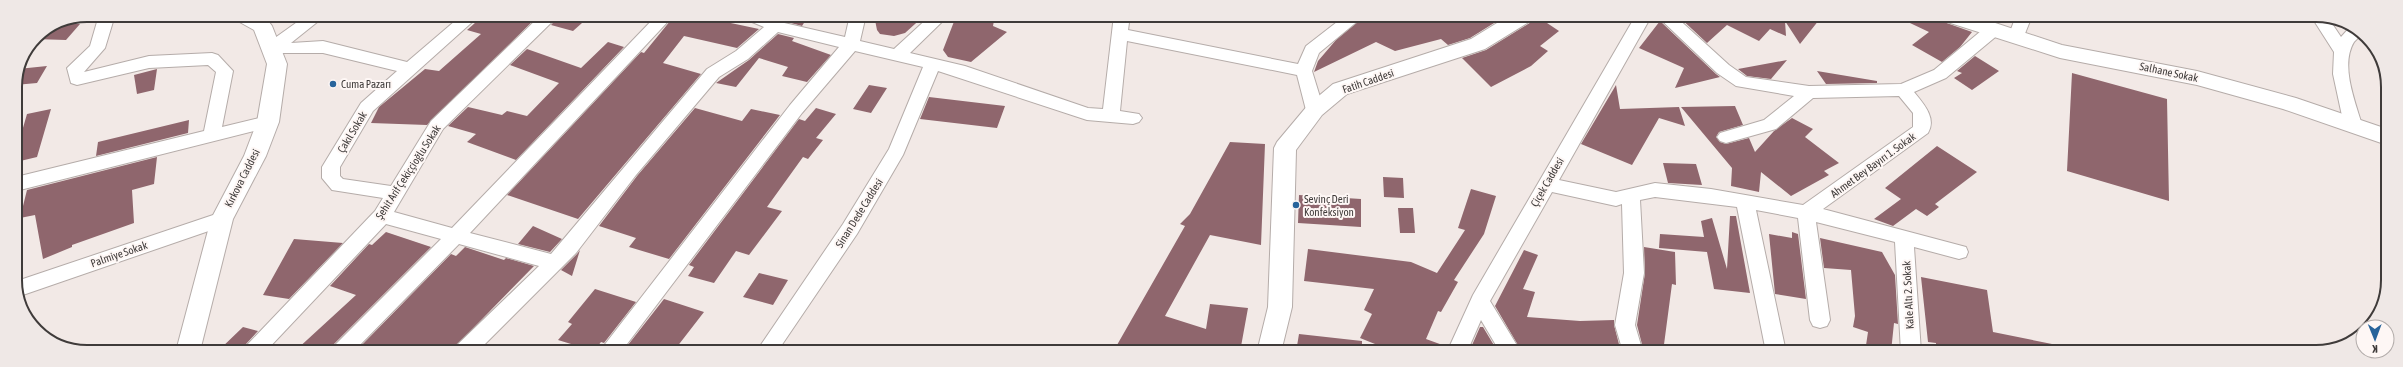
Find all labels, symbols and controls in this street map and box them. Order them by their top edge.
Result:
street label: Salhane Sokak [2139,60,2200,84]
street label: Fatih Caddesi [1341,67,1395,95]
place label: Cuma Pazarı [341,78,391,90]
marker: Cuma Pazarı [328,79,338,89]
street label: Çakıl Sokak [335,109,369,155]
street label: Şehit Arif Çekiççioğlu Sokak [373,123,443,221]
street label: Ahmet Bey Bayırı 1. Sokak [1828,130,1918,200]
street label: Kırkova Caddesi [222,147,262,209]
street label: Çiçek Caddesi [1528,155,1566,209]
street label: Sinan Dede Caddesi [833,176,885,250]
place label: Sevinç Deri Konfeksiyon [1304,193,1354,218]
marker: Sevinç Deri Konfeksiyon [1291,200,1301,210]
street label: Palmiye Sokak [89,239,149,269]
street label: Kale Altı 2. Sokak [1900,260,1916,329]
north arrow [2355,319,2395,359]
text: K [2372,343,2378,355]

